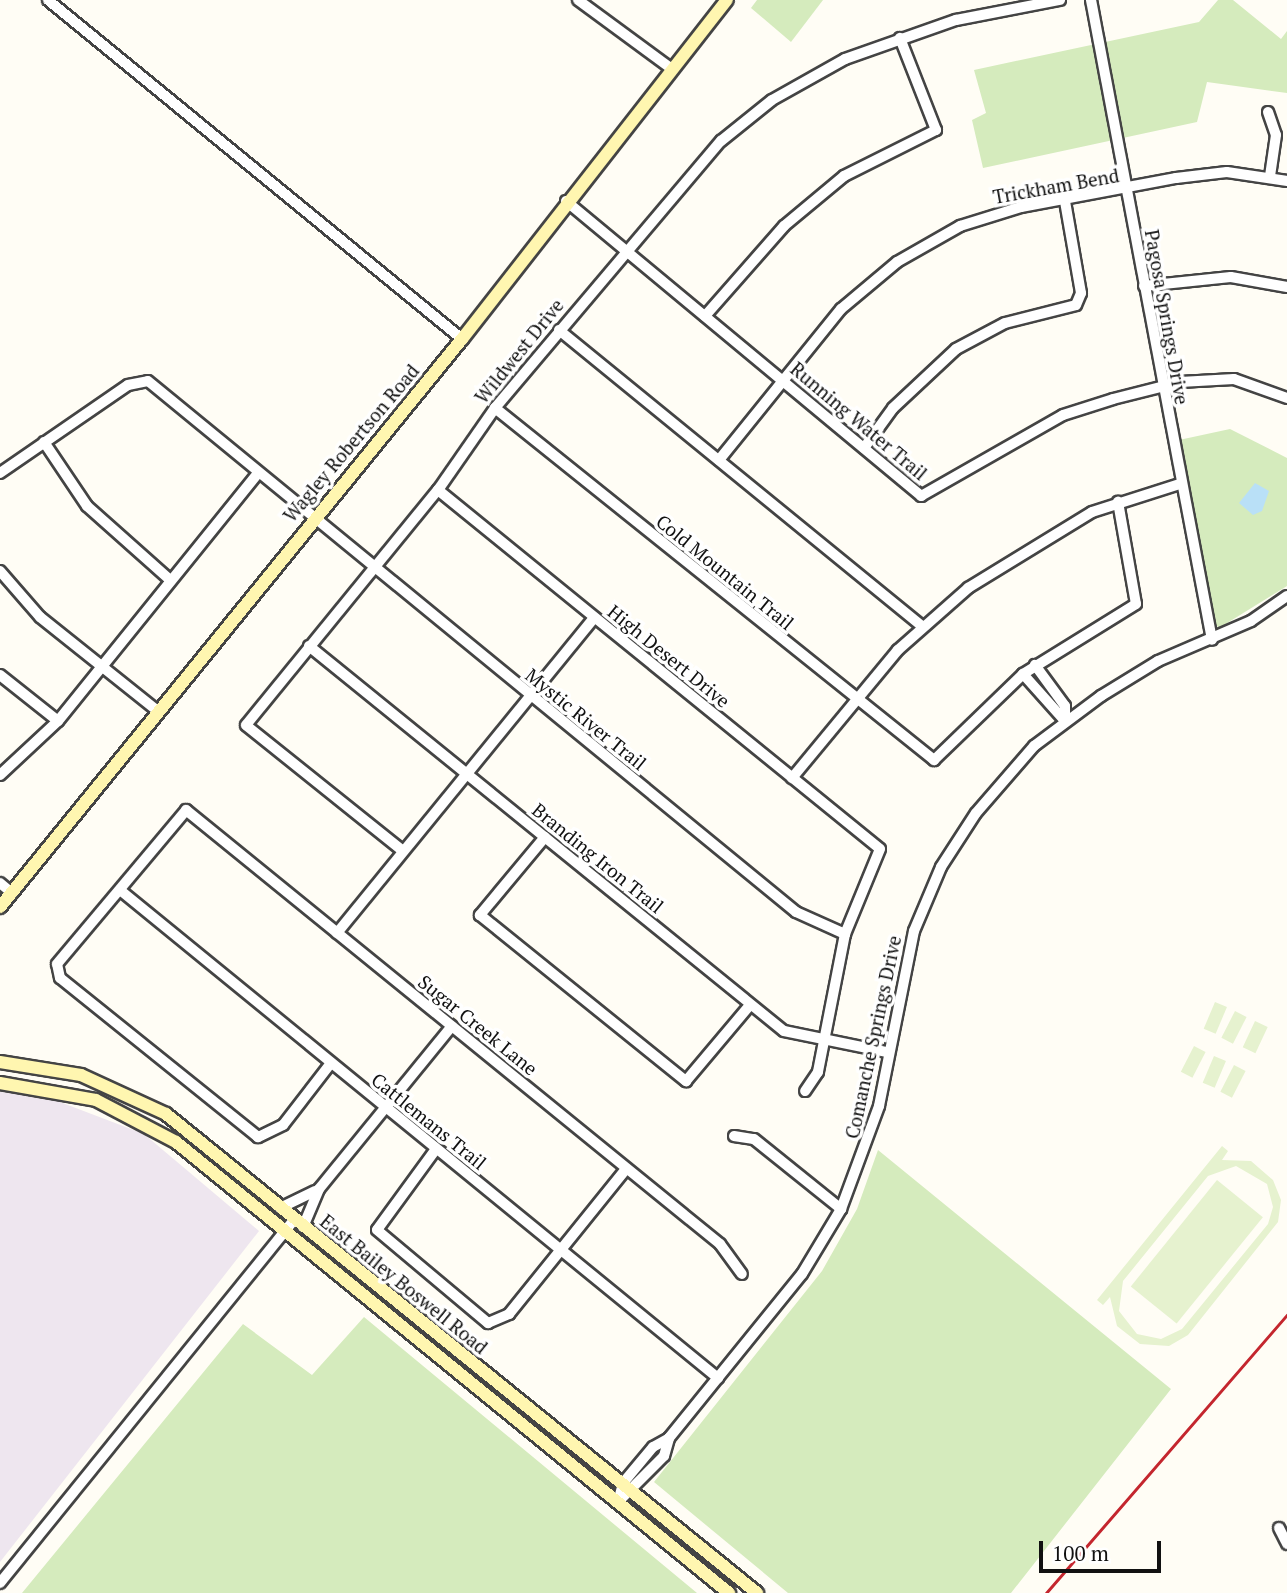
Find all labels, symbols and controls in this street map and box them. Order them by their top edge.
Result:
street label: Trickham Bend [991,164,1121,208]
street label: Pagosa Springs Drive [1140,228,1194,406]
street label: Wildwest Drive [470,294,568,408]
street label: Running Water Trail [786,357,932,485]
street label: Wagley Robertson Road [278,360,424,526]
street label: Cold Mountain Trail [652,510,798,634]
street label: High Desert Drive [603,600,735,712]
street label: Mystic River Trail [521,663,651,775]
street label: Branding Iron Trail [528,798,668,918]
street label: Comanche Springs Drive [840,933,906,1141]
street label: Sugar Creek Lane [414,970,542,1080]
street label: Cattlemans Trail [367,1068,491,1174]
street label: East Bailey Boswell Road [316,1209,492,1359]
scale bar [1042,1526,1164,1570]
text: 100 m [1052,1539,1109,1567]

